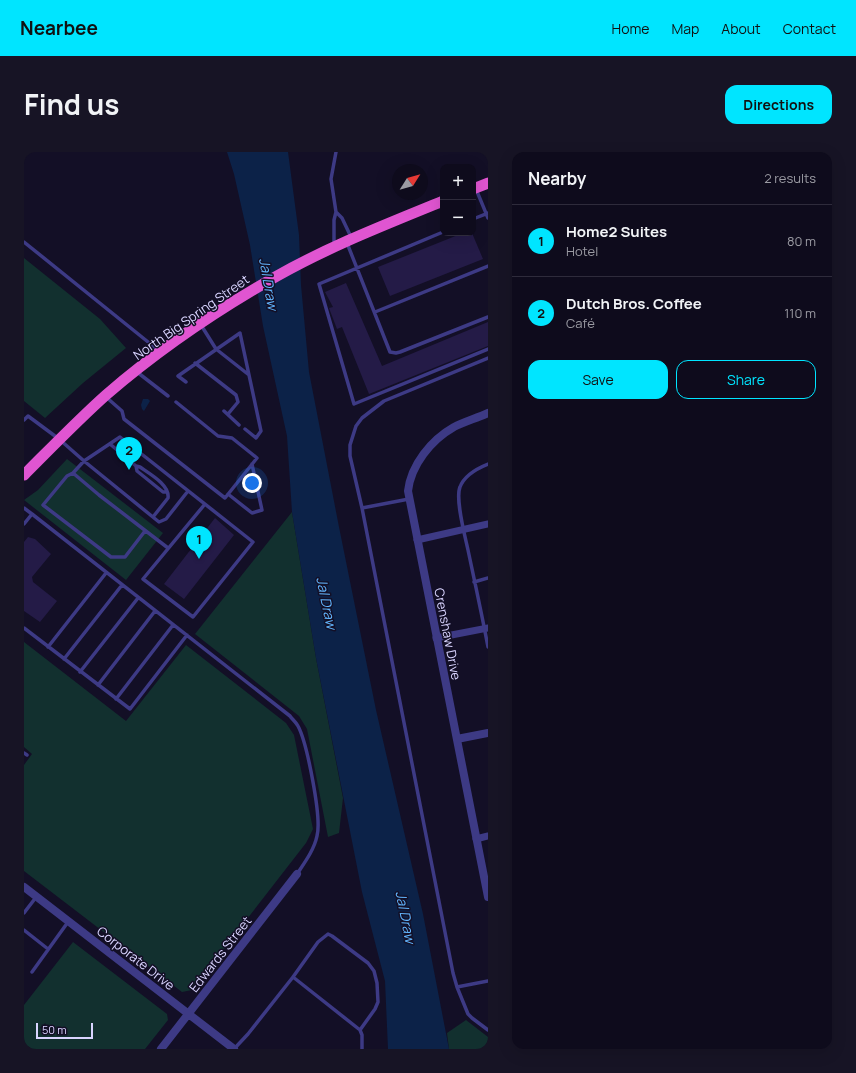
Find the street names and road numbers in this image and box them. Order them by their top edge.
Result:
street label: North Big Spring Street [129,270,253,364]
street label: Crenshaw Drive [430,586,466,682]
street label: Edwards Street [185,912,255,996]
street label: Corporate Drive [93,922,179,994]

